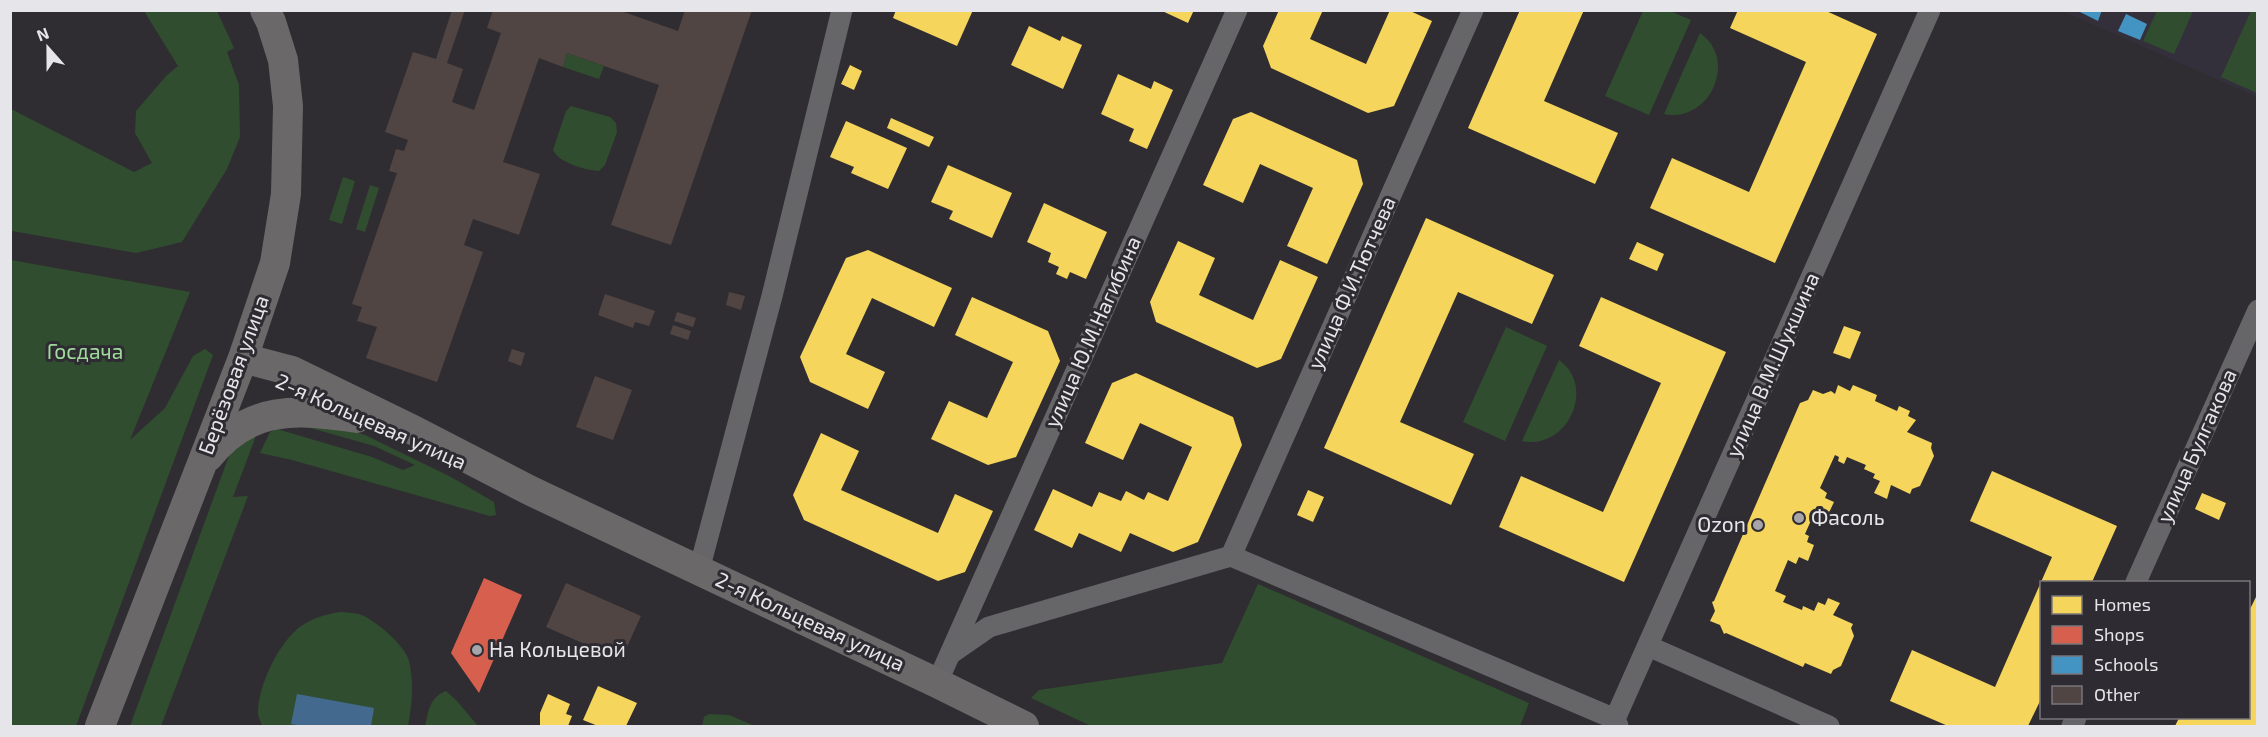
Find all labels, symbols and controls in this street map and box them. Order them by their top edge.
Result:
north arrow [18,18,78,78]
text: N [34,23,51,44]
street label: улица Ф.И.Тютчева [1301,192,1401,373]
street label: улица Ю.М.Нагибина [1038,232,1146,431]
street label: улица В.М.Шукшина [1720,268,1825,461]
street label: Берёзовая улица [192,291,274,458]
park label: Госдача [47,338,123,363]
street label: улица Булгакова [2151,365,2242,527]
street label: 2-я Кольцевая улица [272,367,471,475]
place label: Фасоль [1811,504,1884,529]
place label: Ozon [1697,511,1746,536]
marker: Фасоль [1792,511,1806,525]
marker: Ozon [1751,518,1765,532]
street label: 2-я Кольцевая улица [712,566,909,676]
legend [2040,581,2250,719]
text: Homes [2094,593,2151,615]
text: Shops [2094,623,2144,645]
place label: На Кольцевой [489,636,626,661]
marker: На Кольцевой [470,643,484,657]
text: Schools [2094,653,2158,675]
text: Other [2094,683,2140,705]

